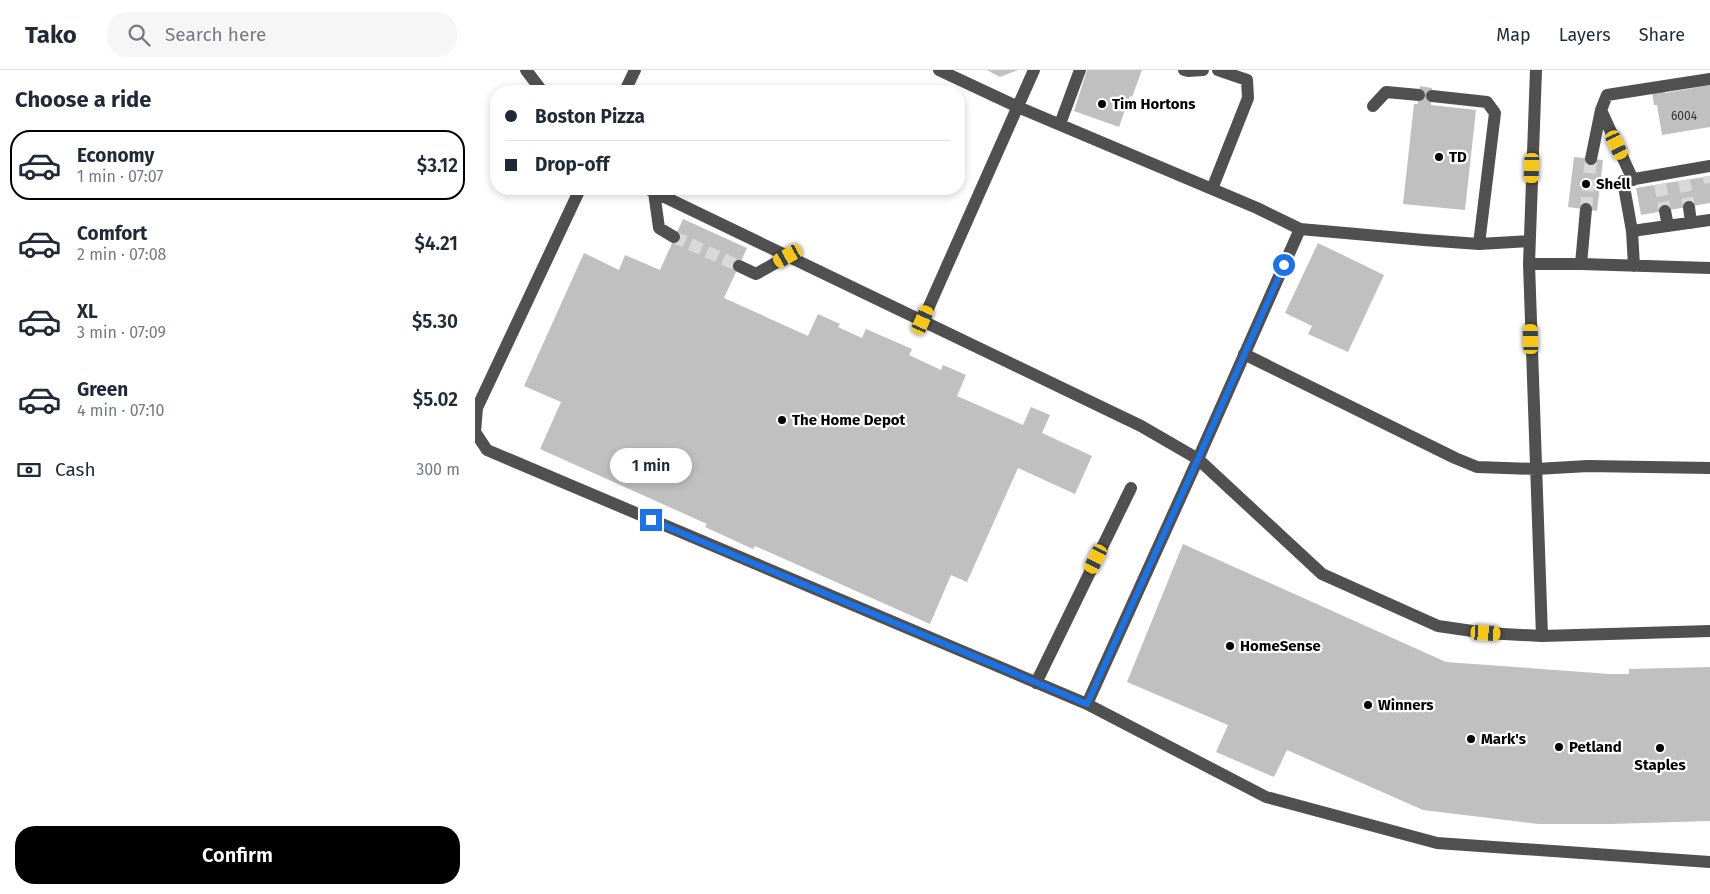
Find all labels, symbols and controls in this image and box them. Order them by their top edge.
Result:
search box [107,12,457,57]
text: Tako [25,21,77,49]
icon: search [125,21,153,49]
text: Search here [165,23,266,46]
text: Map [1496,24,1531,46]
text: Layers [1559,24,1611,46]
text: Share [1639,24,1685,46]
text: Choose a ride [15,86,151,113]
place label: Tim Hortons [1112,95,1196,113]
marker: Tim Hortons [1096,98,1108,110]
text: Boston Pizza [535,105,645,128]
house number: 6004 [1671,109,1698,123]
car [1603,128,1630,162]
icon: car [17,143,62,188]
text: Economy [77,144,154,167]
place label: TD [1449,148,1467,166]
marker: TD [1433,151,1445,163]
text: Drop-off [535,153,609,176]
car [1523,153,1540,183]
text: $3.12 [417,154,458,177]
text: 1 min · 07:07 [77,167,163,186]
place label: Shell [1596,175,1631,193]
marker: Shell [1580,178,1592,190]
icon: car [17,221,62,266]
text: Comfort [77,222,147,245]
text: $4.21 [415,232,458,255]
car [771,242,804,270]
text: 2 min · 07:08 [77,245,166,264]
route start [1273,254,1295,276]
icon: car [17,299,62,344]
text: XL [77,300,98,323]
car [910,303,935,337]
text: $5.30 [412,310,458,333]
text: 3 min · 07:09 [77,323,166,342]
car [1522,324,1539,354]
icon: car [17,377,62,422]
text: Green [77,378,128,401]
text: $5.02 [413,388,458,411]
text: 4 min · 07:10 [77,401,164,420]
place label: The Home Depot [792,411,906,429]
marker: The Home Depot [776,414,788,426]
callout: 1 min [610,448,692,482]
icon: cash [15,456,43,484]
text: 1 min [632,456,670,475]
text: Cash [55,458,96,481]
text: 300 m [416,460,460,479]
route end [640,509,662,531]
car [1082,542,1109,576]
car [1470,625,1501,641]
place label: HomeSense [1240,637,1321,655]
marker: HomeSense [1224,640,1236,652]
place label: Winners [1378,696,1434,714]
marker: Winners [1362,699,1374,711]
place label: Mark's [1481,730,1526,748]
marker: Mark's [1465,733,1477,745]
place label: Petland [1569,738,1622,756]
marker: Petland [1553,741,1565,753]
marker: Staples [1654,742,1666,754]
place label: Staples [1634,756,1686,774]
button: Confirm [15,826,460,884]

